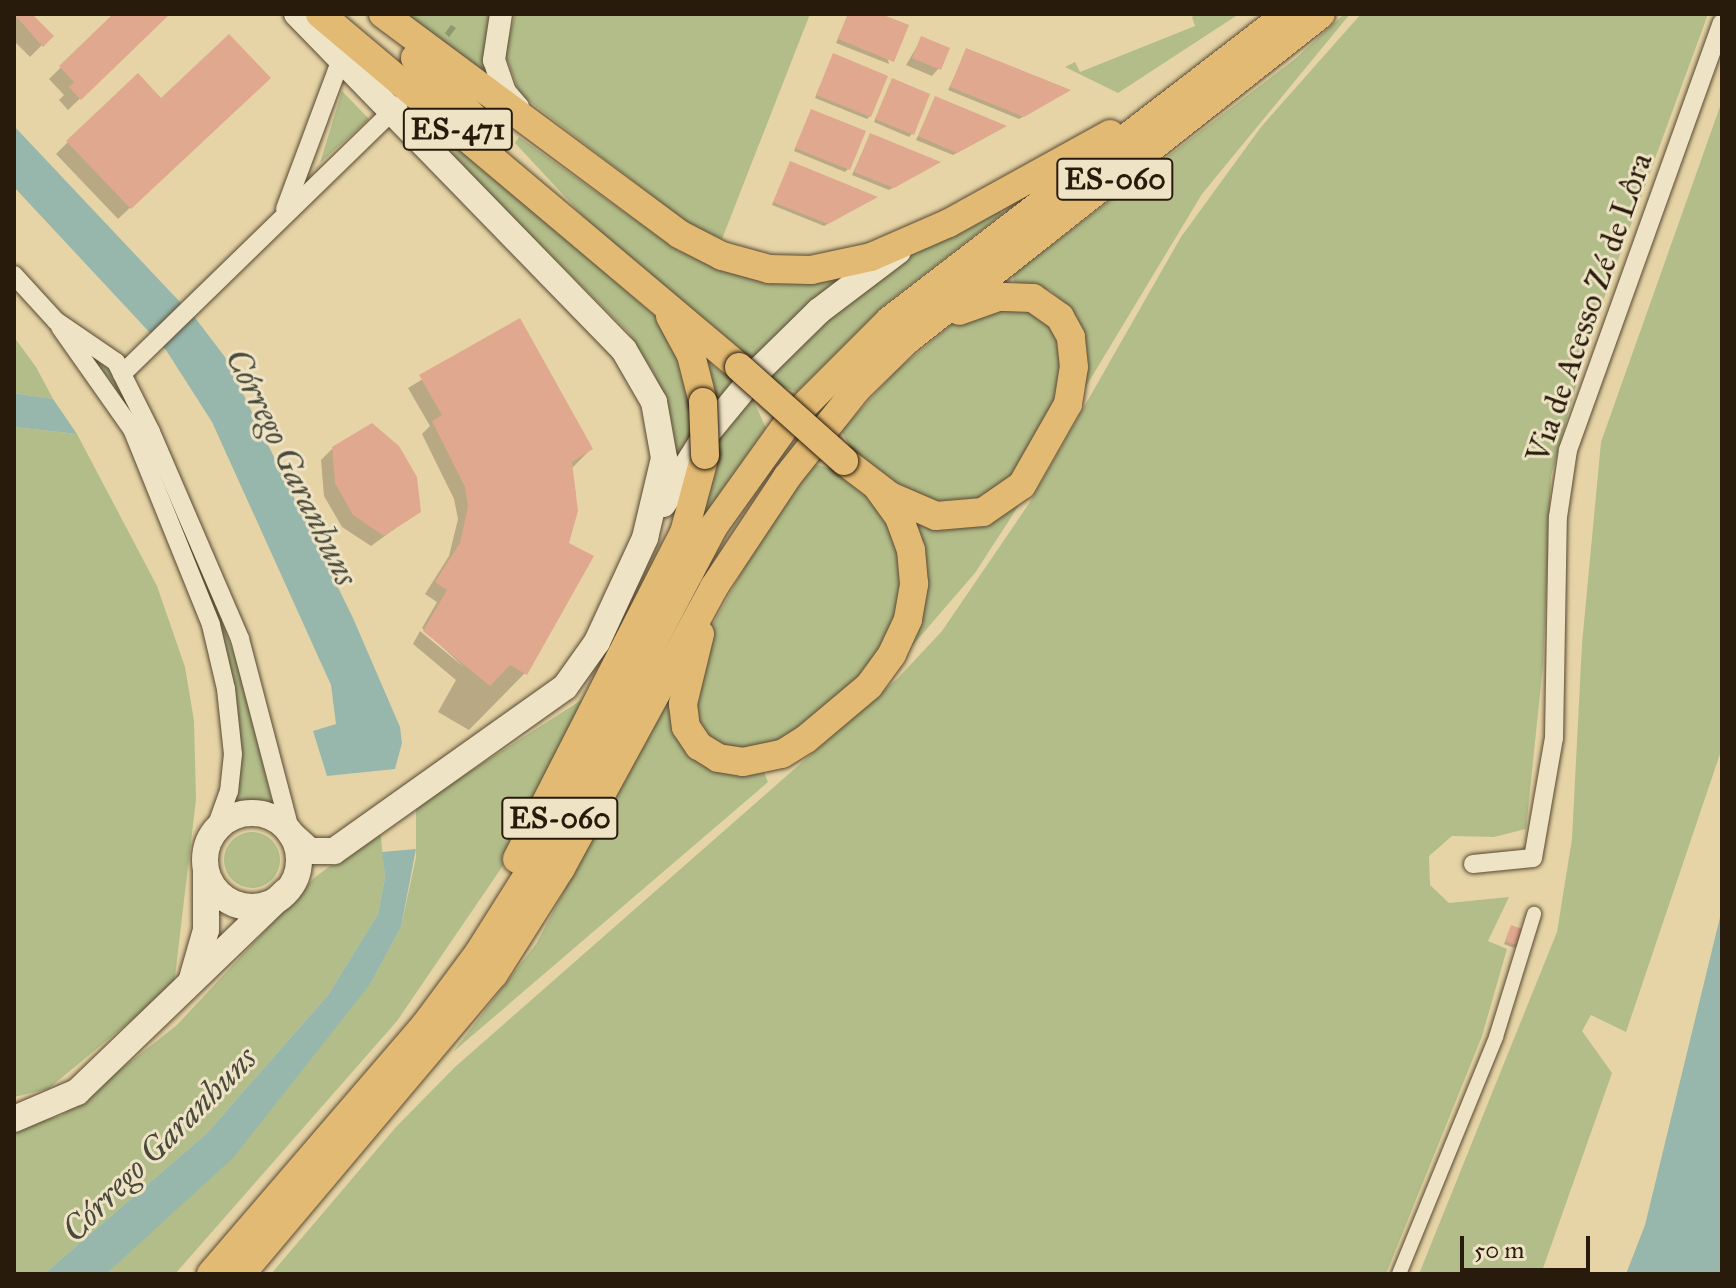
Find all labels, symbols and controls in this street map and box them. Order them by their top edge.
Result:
road number: ES-471 [402,103,514,155]
street label: Via de Acesso Zé de Lôra [1519,148,1661,468]
road number: ES-060 [1055,153,1175,205]
water label: Córrego Garanhuns [217,342,367,592]
road number: ES-060 [500,792,620,844]
water label: Córrego Garanhuns [53,1038,265,1250]
scale bar [1464,1220,1594,1270]
text: 50 m [1474,1235,1524,1265]

